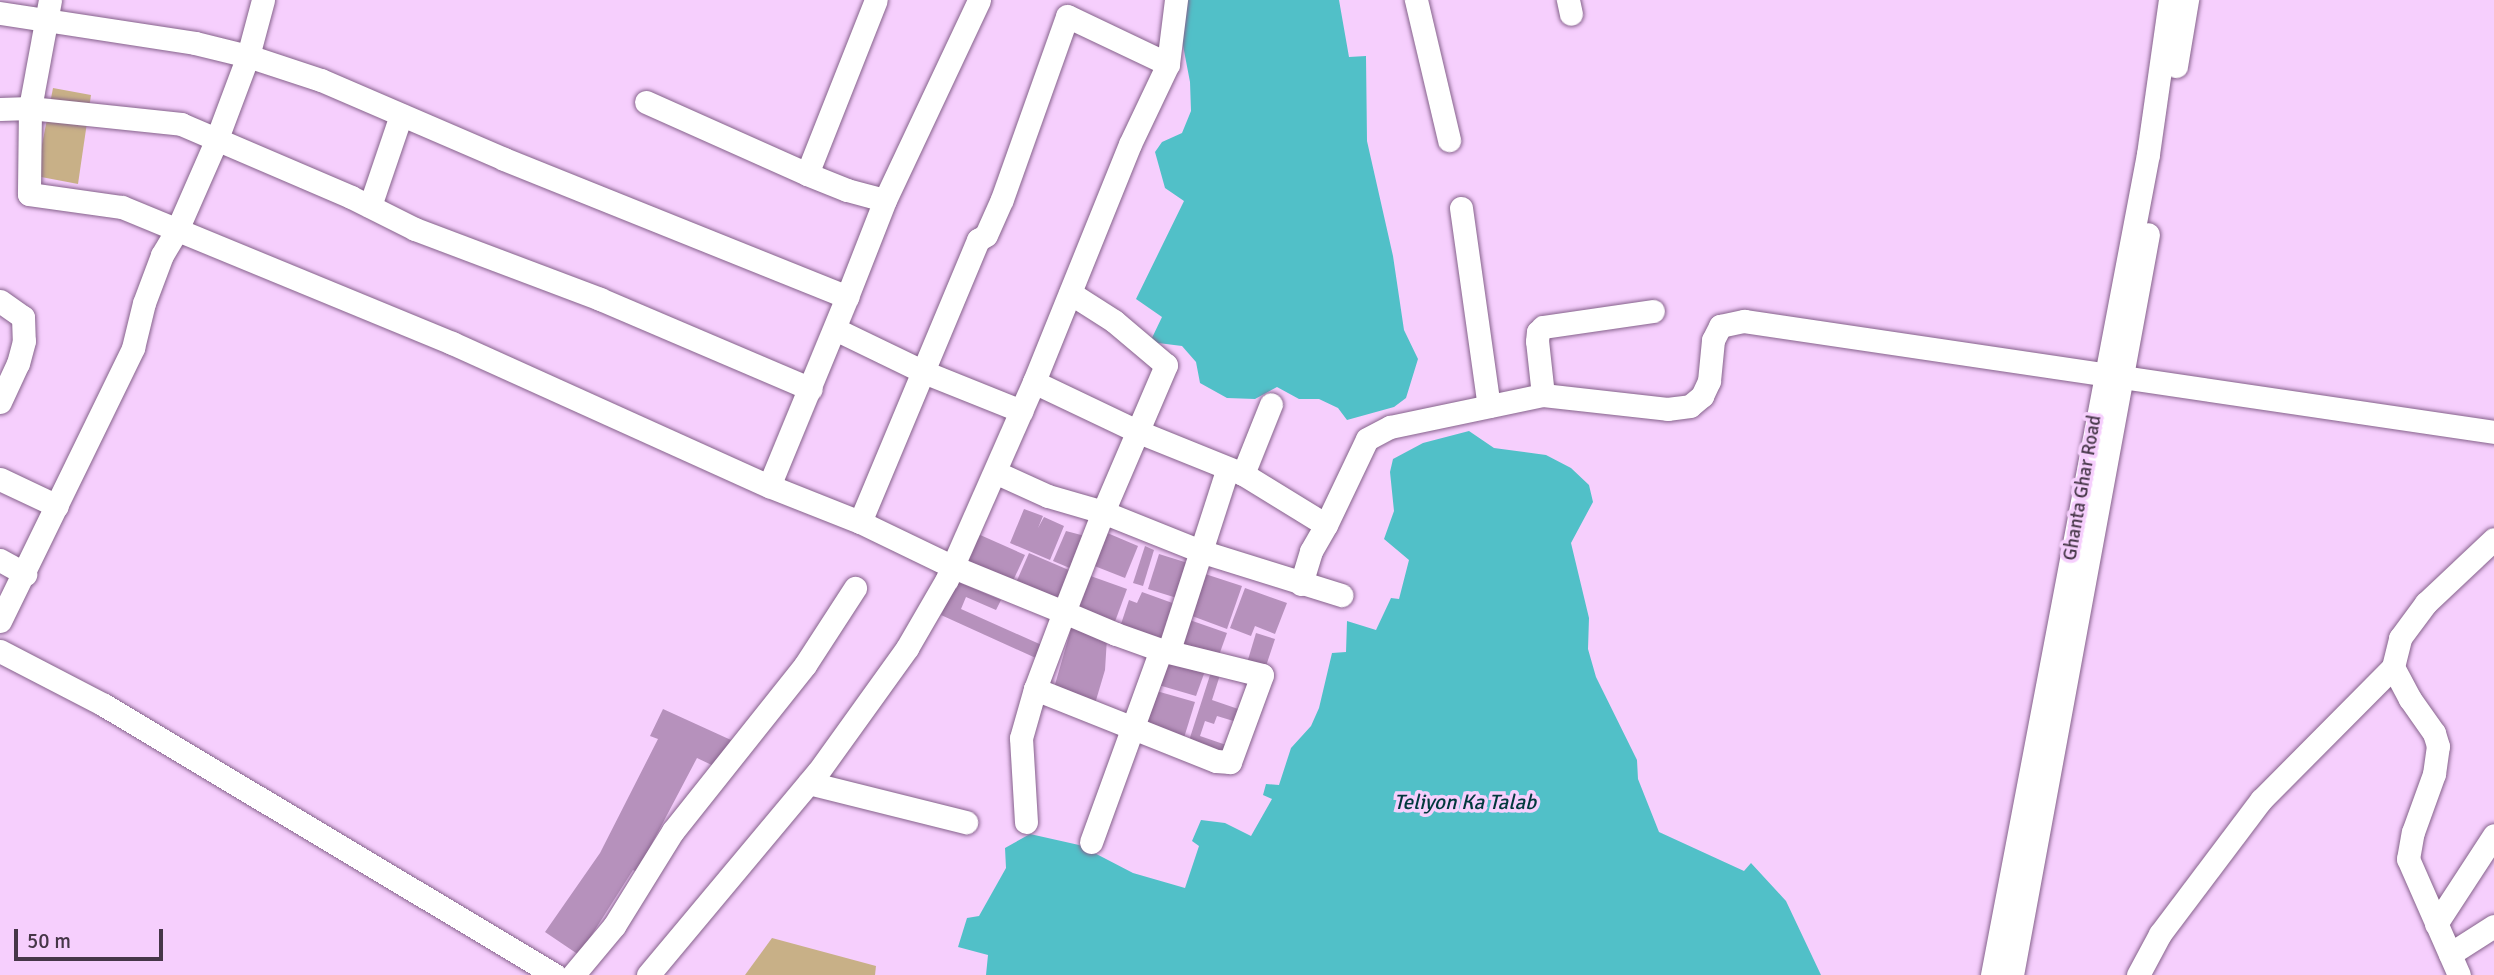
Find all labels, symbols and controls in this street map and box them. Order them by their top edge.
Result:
street label: Ghanta Ghar Road [2059,414,2107,562]
water label: Teliyon Ka Talab [1394,789,1536,815]
scale bar [18,916,166,960]
text: 50 m [27,928,71,954]

